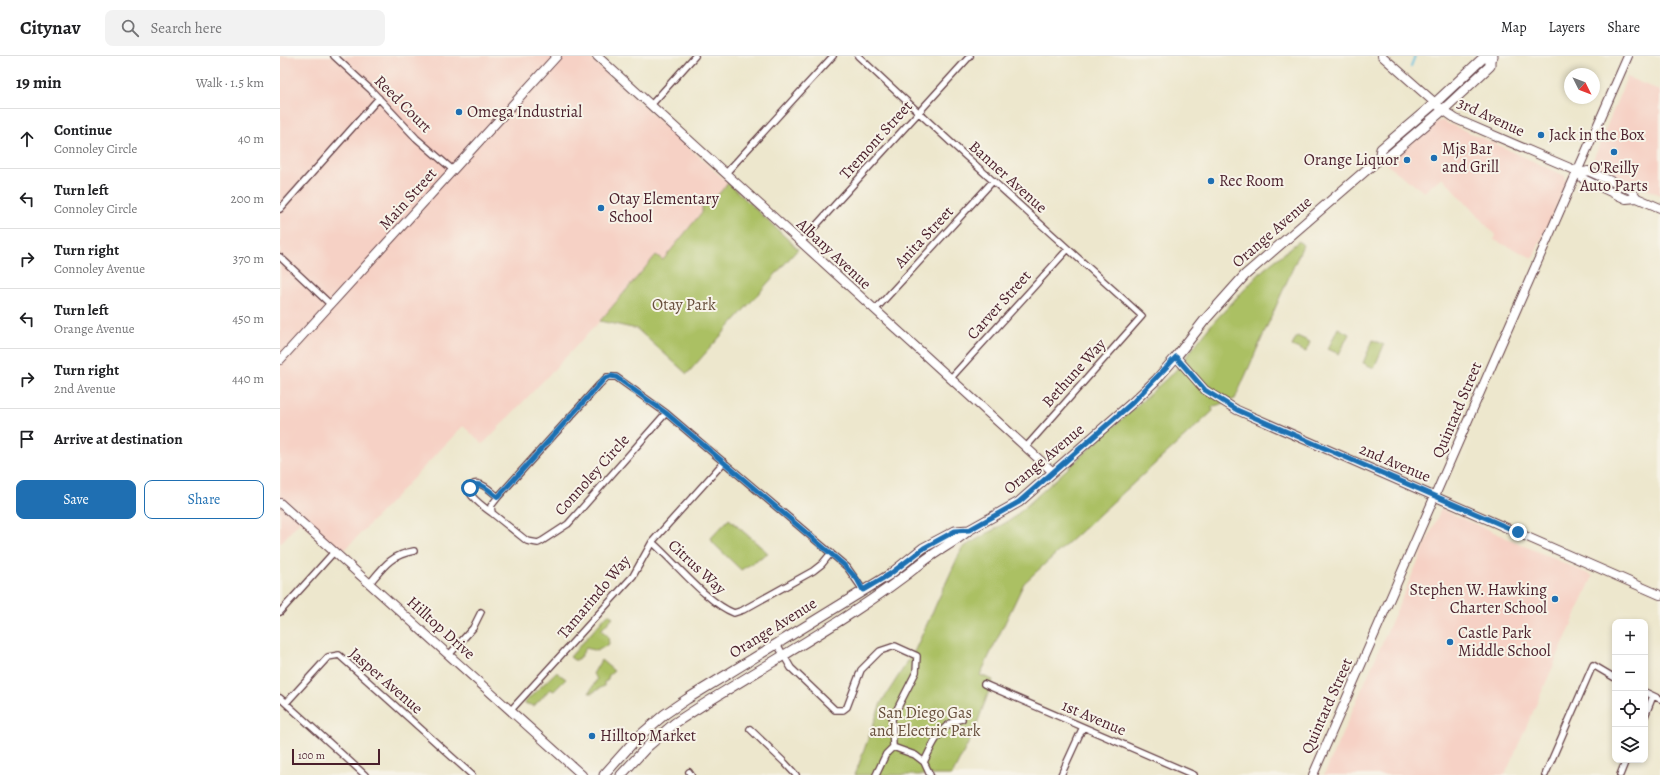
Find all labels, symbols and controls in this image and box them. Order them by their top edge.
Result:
search box [105,10,385,46]
text: Citynav [20,15,81,41]
icon: search [119,17,141,39]
text: Search here [151,18,222,38]
text: Map [1501,18,1527,37]
text: Layers [1549,18,1585,37]
text: Share [1607,18,1640,37]
north arrow [1564,68,1600,104]
street label: Reed Court [369,70,437,138]
text: 19 min [16,71,62,94]
text: Walk · 1.5 km [196,74,264,91]
street label: 3rd Avenue [1454,92,1528,142]
street label: Tremont Street [835,96,917,184]
place label: Omega Industrial [467,101,582,123]
marker: Omega Industrial [454,107,464,117]
text: Continue [54,120,112,140]
place label: Jack in the Box [1549,124,1645,146]
icon: ahead [16,128,38,150]
text: 40 m [238,130,264,147]
marker: Jack in the Box [1536,130,1546,140]
street label: Banner Avenue [964,136,1052,218]
place label: Mjs Bar and Grill [1442,138,1499,178]
text: Connoley Circle [54,140,137,157]
marker: O'Reilly Auto Parts [1609,147,1619,157]
place label: Orange Liquor [1304,149,1399,171]
marker: Mjs Bar and Grill [1429,153,1439,163]
marker: Orange Liquor [1402,155,1412,165]
place label: O'Reilly Auto Parts [1579,157,1648,197]
street label: Main Street [374,163,442,235]
place label: Rec Room [1219,170,1284,192]
marker: Rec Room [1206,176,1216,186]
text: Turn left [54,180,109,200]
icon: left [16,188,38,210]
place label: Otay Elementary School [609,188,720,228]
text: 200 m [231,190,264,207]
street label: Orange Avenue [1227,191,1317,273]
text: Connoley Circle [54,200,137,217]
street label: Anita Street [889,201,958,274]
marker: Otay Elementary School [596,203,606,213]
street label: Albany Avenue [791,213,876,294]
text: Turn right [54,240,119,260]
icon: right [16,248,38,270]
text: 370 m [233,250,264,267]
text: Connoley Avenue [54,260,145,277]
street label: Carver Street [962,265,1036,345]
park label: Otay Park [652,294,716,316]
text: Turn left [54,300,109,320]
icon: left [16,308,38,330]
text: 450 m [232,310,264,327]
text: Orange Avenue [54,320,135,337]
street label: Bethune Way [1037,333,1112,412]
street label: Quintard Street [1427,358,1487,462]
text: Turn right [54,360,119,380]
icon: right [16,368,38,390]
text: 440 m [232,370,264,387]
text: 2nd Avenue [54,380,116,397]
street label: Orange Avenue [999,419,1089,499]
icon: arrive [16,428,38,450]
text: Arrive at destination [54,429,183,449]
street label: Connoley Circle [550,430,634,520]
street label: 2nd Avenue [1356,438,1434,488]
route start [461,479,479,497]
button: Save [16,480,136,519]
button: Share [144,480,264,519]
route end [1509,523,1527,541]
street label: Citrus Way [663,534,731,600]
street label: Tamarindo Way [552,550,636,644]
place label: Stephen W. Hawking Charter School [1410,579,1547,619]
street label: Hilltop Drive [402,591,480,665]
street label: Orange Avenue [725,592,821,664]
marker: Stephen W. Hawking Charter School [1550,594,1560,604]
map controls [1612,619,1648,763]
button: + [1612,619,1648,655]
place label: Castle Park Middle School [1458,622,1551,662]
marker: Castle Park Middle School [1445,637,1455,647]
street label: Jasper Avenue [344,643,428,719]
street label: Quintard Street [1296,655,1358,757]
button: − [1612,655,1648,691]
button: locate [1612,691,1648,727]
street label: 1st Avenue [1058,695,1130,741]
park label: San Diego Gas and Electric Park [869,702,981,742]
place label: Hilltop Market [600,725,696,747]
button: layers [1612,727,1648,763]
marker: Hilltop Market [587,731,597,741]
scale bar [292,747,380,766]
text: 100 m [298,748,325,763]

